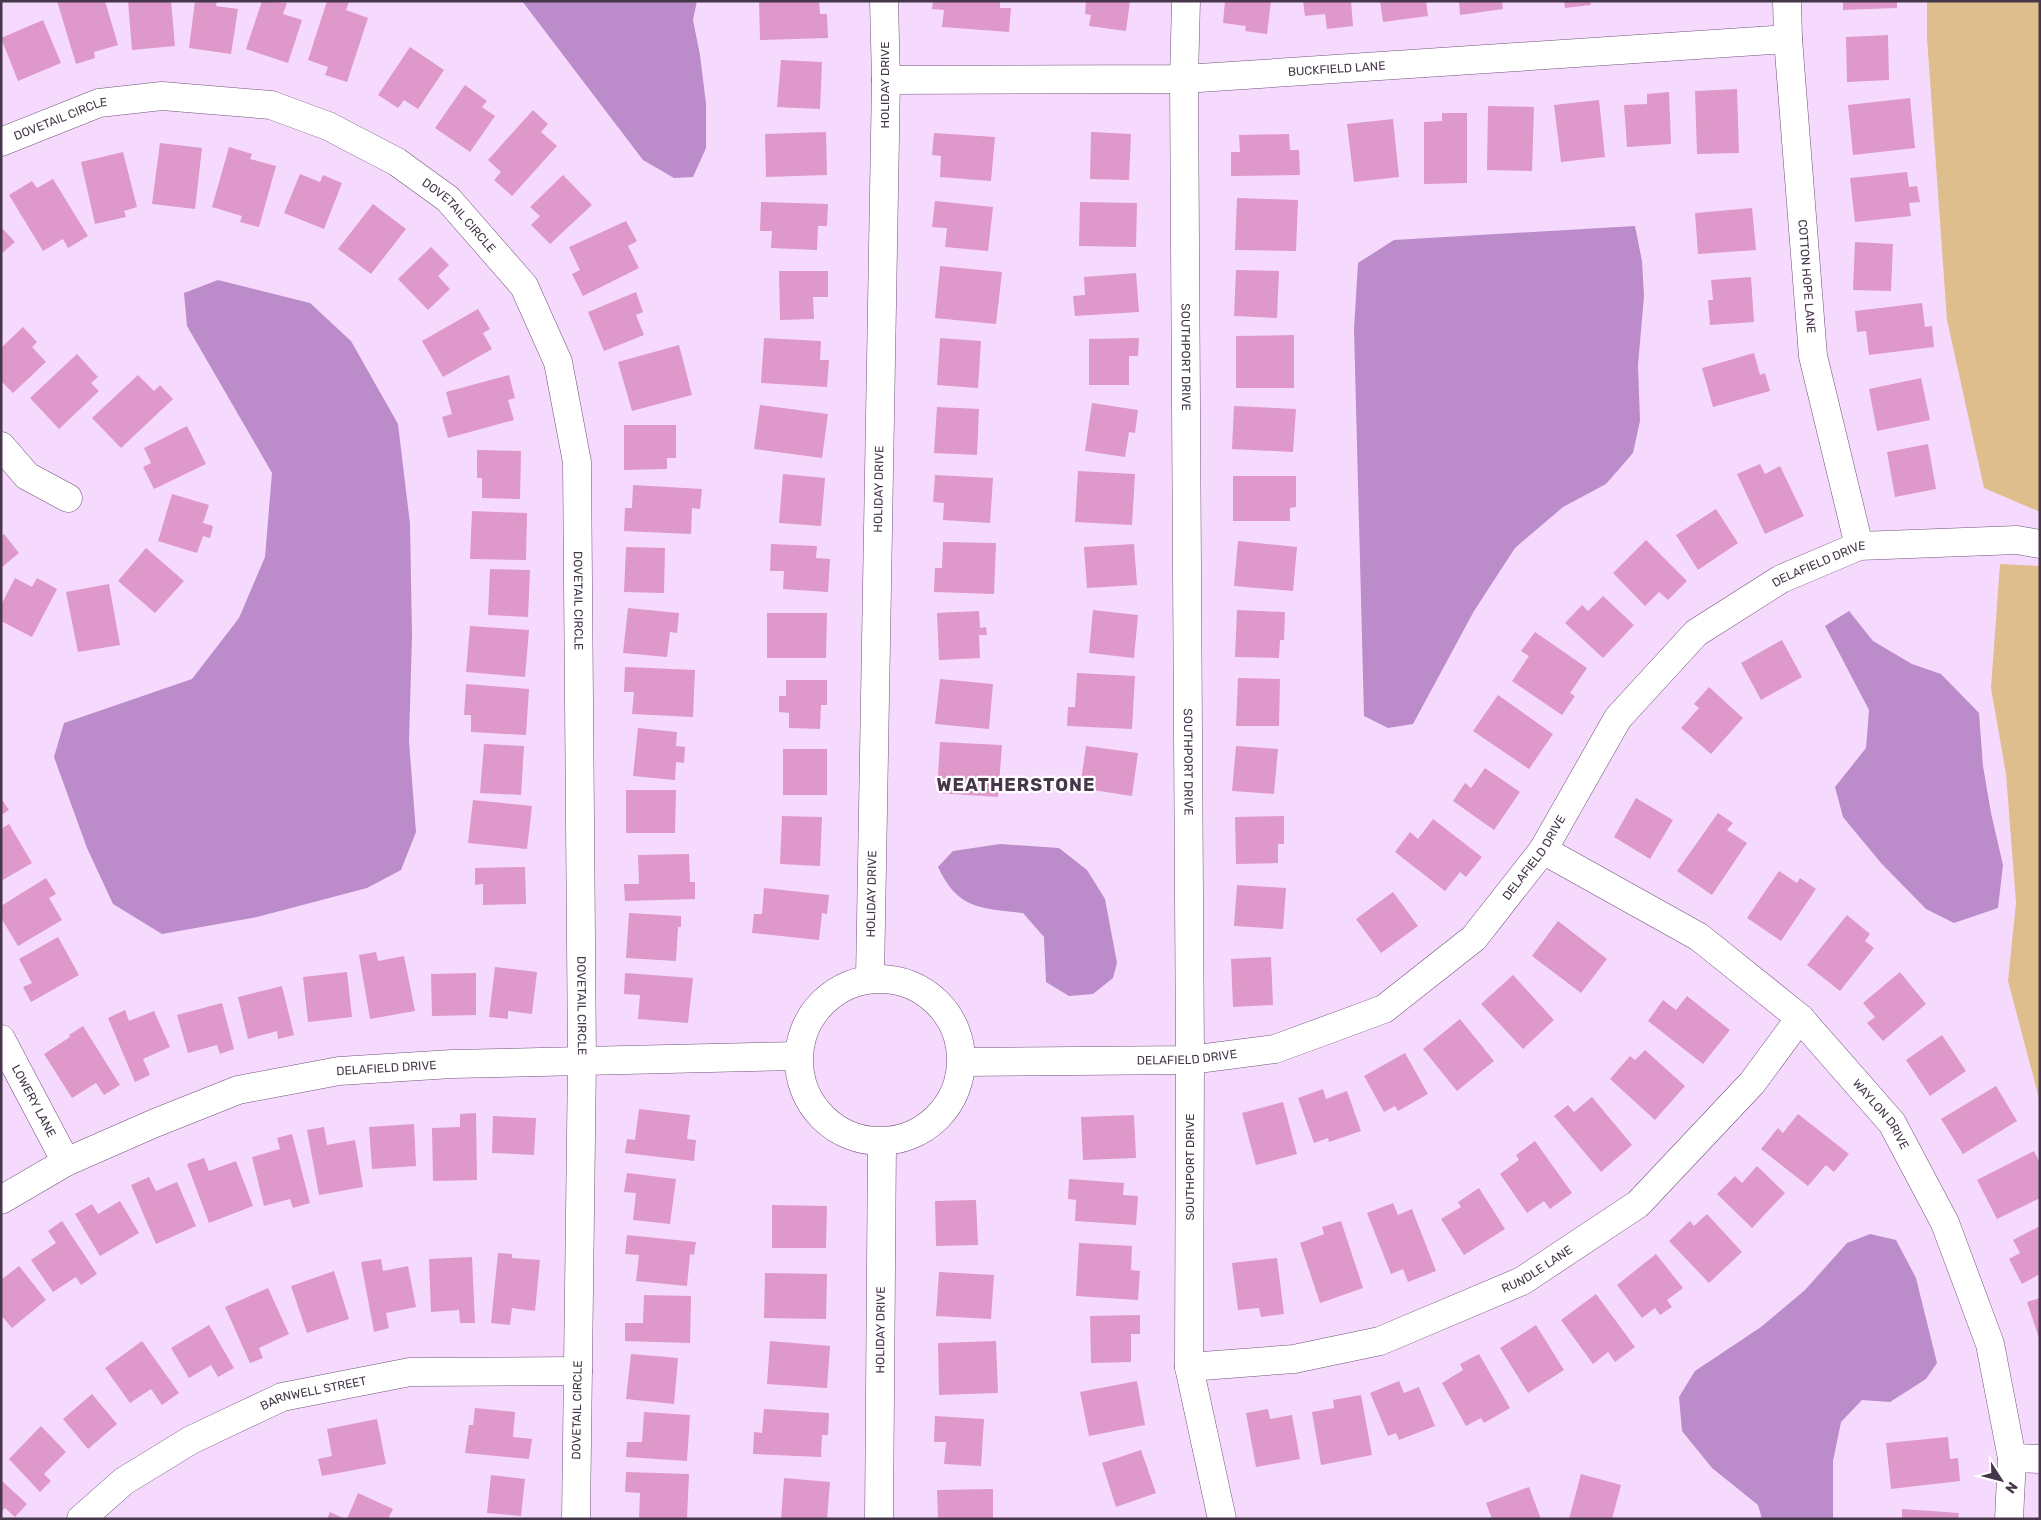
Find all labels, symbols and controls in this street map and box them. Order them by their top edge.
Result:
street label: HOLIDAY DRIVE [878,42,892,128]
street label: BUCKFIELD LANE [1287,59,1386,79]
street label: DOVETAIL CIRCLE [12,95,108,143]
street label: DOVETAIL CIRCLE [419,175,499,255]
street label: COTTON HOPE LANE [1795,219,1818,334]
street label: SOUTHPORT DRIVE [1178,303,1193,411]
street label: HOLIDAY DRIVE [871,445,886,533]
street label: DELAFIELD DRIVE [1769,539,1866,590]
street label: DOVETAIL CIRCLE [571,551,586,650]
street label: SOUTHPORT DRIVE [1181,708,1196,816]
district label: WEATHERSTONE [937,774,1095,796]
street label: DELAFIELD DRIVE [1500,813,1568,903]
street label: HOLIDAY DRIVE [864,850,879,938]
street label: DOVETAIL CIRCLE [574,956,589,1055]
street label: DELAFIELD DRIVE [1137,1047,1238,1067]
street label: DELAFIELD DRIVE [336,1058,437,1078]
street label: LOWERY LANE [9,1062,59,1140]
street label: WAYLON DRIVE [1850,1076,1912,1152]
street label: SOUTHPORT DRIVE [1183,1113,1197,1221]
street label: RUNDLE LANE [1499,1243,1575,1296]
street label: HOLIDAY DRIVE [873,1286,888,1374]
street label: DOVETAIL CIRCLE [569,1360,585,1460]
street label: BARNWELL STREET [258,1374,368,1413]
north arrow [1976,1455,2026,1505]
text: N [2001,1478,2021,1496]

